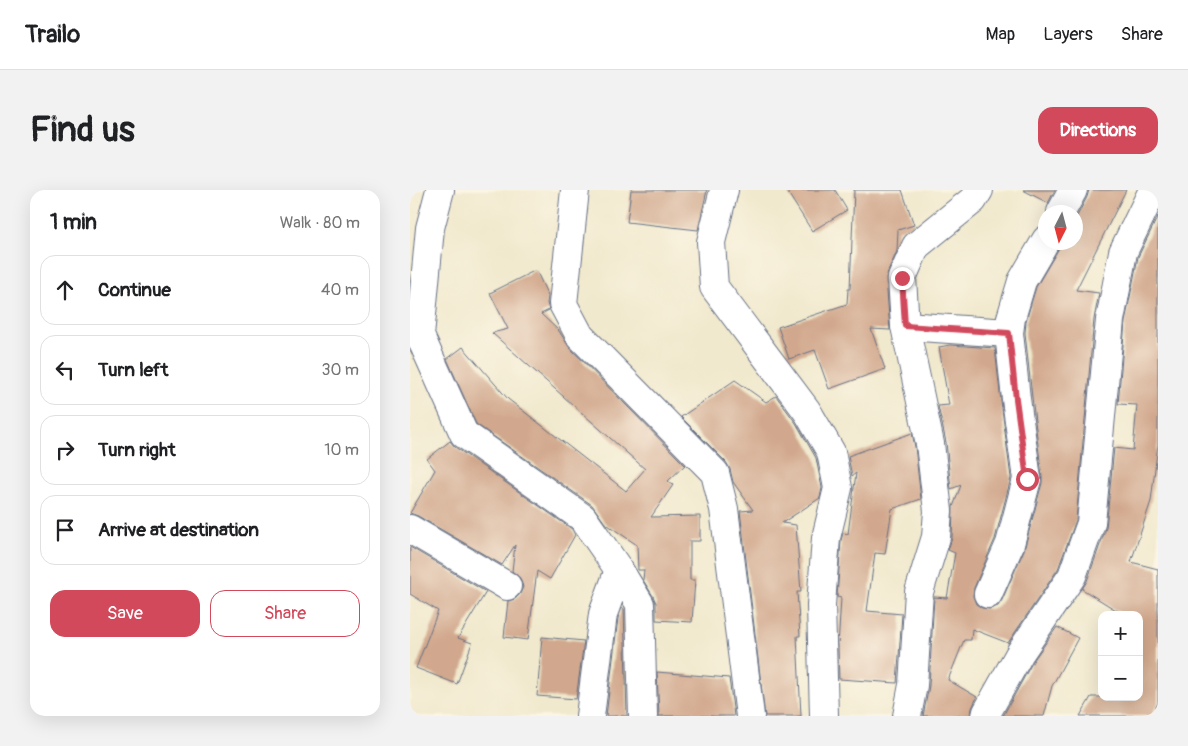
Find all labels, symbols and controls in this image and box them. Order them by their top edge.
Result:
text: Trailo [25,20,80,49]
text: Map [986,23,1015,46]
text: Layers [1043,23,1093,46]
text: Share [1121,23,1163,46]
button: Directions [1038,107,1158,154]
text: Find us [30,108,135,152]
north arrow [1038,205,1083,250]
text: 1 min [50,209,97,236]
text: Walk · 80 m [280,213,360,233]
route end [891,267,914,290]
icon: ahead [51,276,79,304]
text: Continue [98,278,171,302]
text: 40 m [321,280,359,300]
icon: left [51,356,79,384]
text: Turn left [98,358,168,382]
text: 30 m [321,360,359,380]
icon: right [51,436,79,464]
text: Turn right [98,438,176,462]
text: 10 m [324,440,359,460]
route start [1016,468,1039,491]
icon: arrive [51,516,79,544]
text: Arrive at destination [98,518,259,542]
button: Save [50,590,200,637]
button: Share [210,590,360,637]
map controls [1098,611,1143,701]
button: + [1098,611,1143,656]
button: − [1098,656,1143,701]

